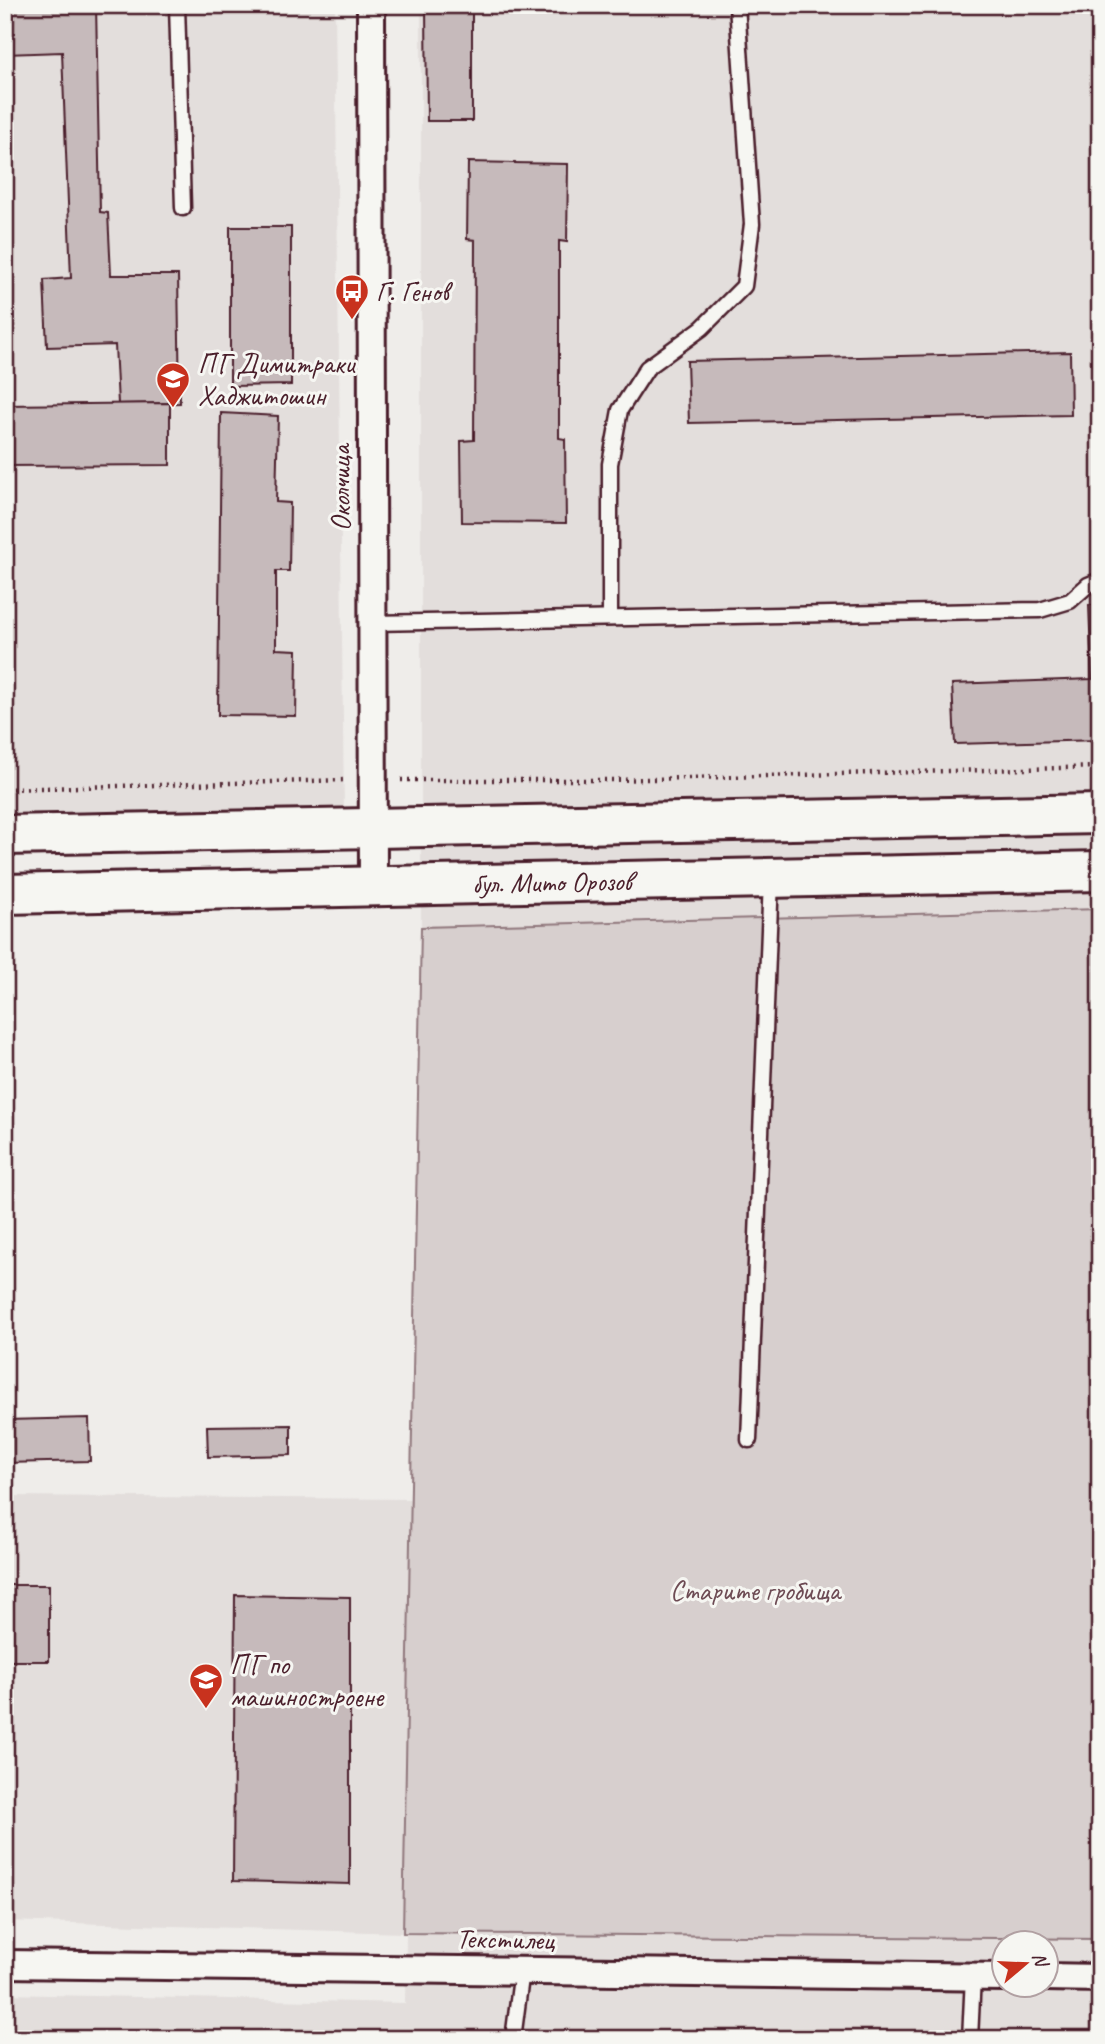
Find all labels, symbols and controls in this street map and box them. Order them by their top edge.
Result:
bus stop icon: Г. Генов [333,272,371,321]
place label: Г. Генов [376,274,454,309]
place label: ПГ Димитраки Хаджитошин [198,346,356,413]
school or university icon: ПГ Димитраки Хаджитошин [154,360,192,409]
street label: Околчица [323,442,358,531]
street label: бул. Мито Орозов [472,863,639,901]
park label: Старите гробища [670,1573,843,1608]
place label: ПГ по машиностроене [230,1647,385,1714]
school or university icon: ПГ по машиностроене [187,1661,225,1710]
street label: Текстилец [456,1921,555,1957]
north arrow [990,1928,1060,1998]
text: N [1027,1949,1054,1971]

